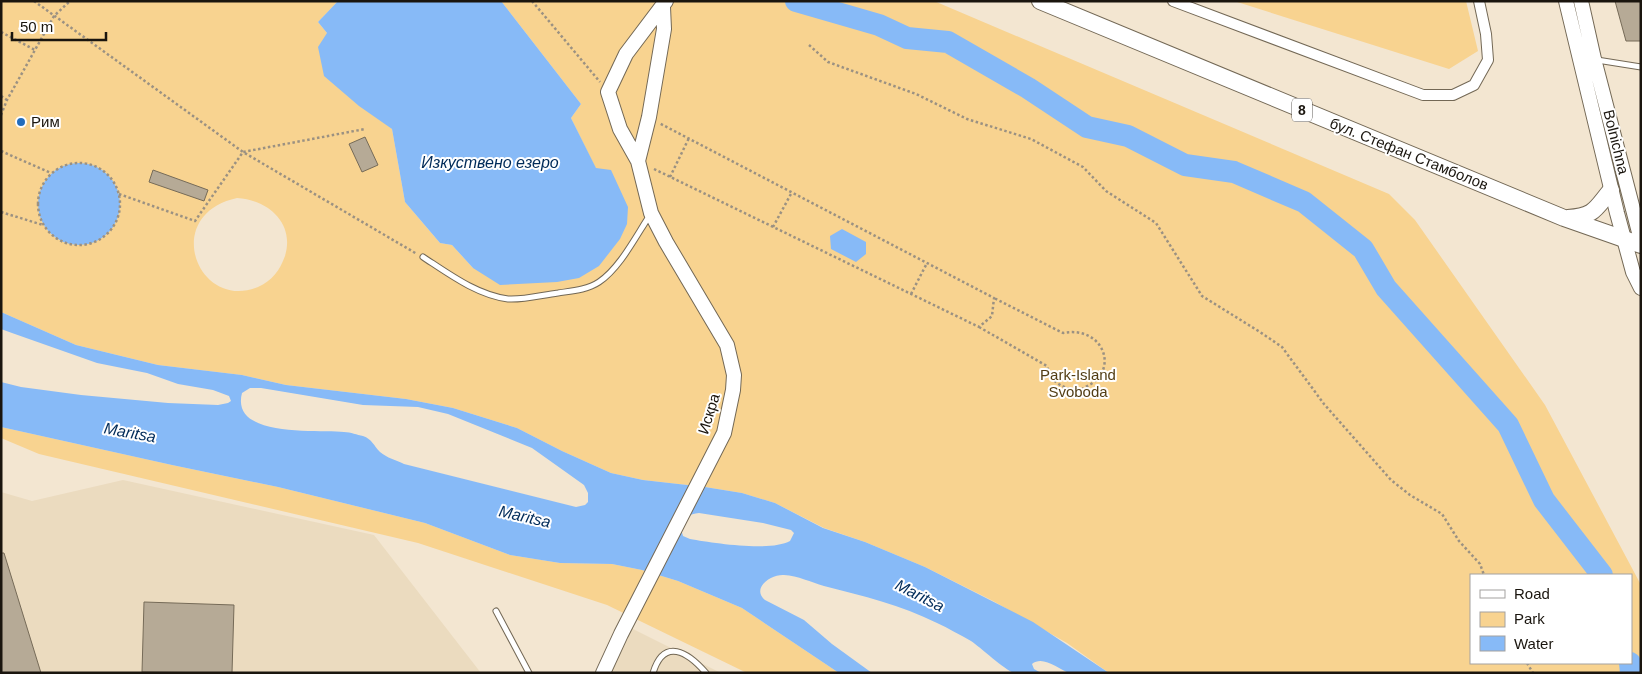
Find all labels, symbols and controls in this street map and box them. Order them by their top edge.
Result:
scale bar [12,10,106,42]
text: 50 m [20,18,53,35]
road number: 8 [1292,98,1312,122]
street label: Bolnichna [1600,108,1633,177]
place label: Рим [31,113,60,130]
street label: бул. Стефан Стамболов [1327,114,1491,193]
marker: Рим [15,116,27,128]
water label: Изкуствено езеро [421,154,559,171]
park label: Park-Island Svoboda [1040,366,1116,400]
street label: Искра [694,391,723,436]
water label: Maritsa [103,420,157,445]
water label: Maritsa [497,502,552,531]
legend [1470,574,1632,664]
water label: Maritsa [893,576,947,615]
text: Road [1514,585,1550,602]
text: Park [1514,610,1545,627]
text: Water [1514,635,1553,652]

